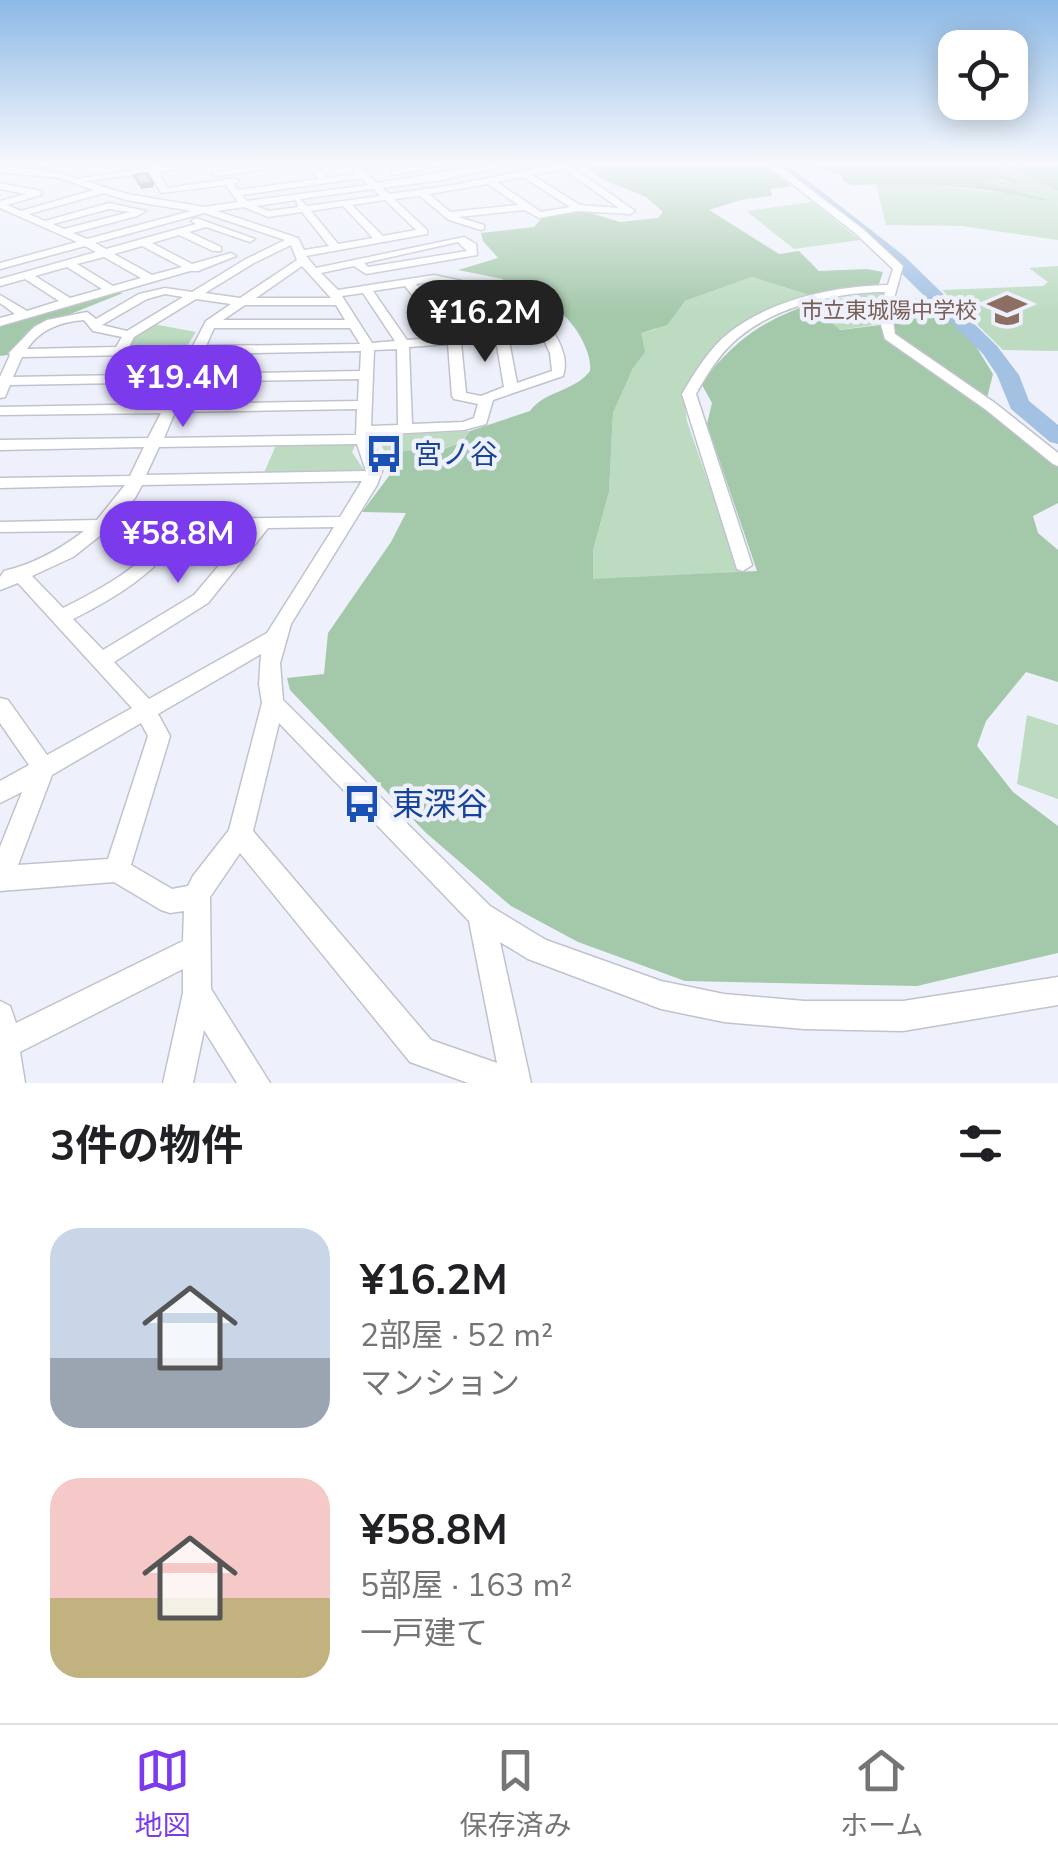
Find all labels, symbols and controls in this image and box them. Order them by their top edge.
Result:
map controls [938,30,1028,120]
button: locate [938,30,1028,120]
pin: ¥16.2M [404,280,566,365]
school or university icon: 市立東城陽中学校 [986,289,1028,331]
text: ¥16.2M [429,291,541,334]
place label: 市立東城陽中学校 [801,296,977,326]
pin: ¥19.4M [102,345,264,430]
text: ¥19.4M [127,356,239,399]
bus stop icon: 宮ノ谷 [363,433,405,475]
place label: 宮ノ谷 [414,436,498,474]
pin: ¥58.8M [97,501,259,586]
text: ¥58.8M [122,512,234,555]
bus stop icon: 東深谷 [341,783,383,825]
place label: 東深谷 [392,783,488,826]
icon: filters [953,1116,1008,1171]
text: 3件の物件 [50,1118,243,1175]
text: ¥16.2M [360,1252,508,1309]
icon: home [130,1268,250,1388]
text: 2部屋 · 52 m² [360,1314,553,1357]
text: マンション [360,1362,520,1405]
text: ¥58.8M [360,1502,508,1559]
icon: home [130,1518,250,1638]
text: 5部屋 · 163 m² [360,1564,572,1607]
text: 一戸建て [360,1612,488,1655]
tab: 地図 [134,1743,190,1845]
tab: 保存済み [459,1743,571,1845]
tab: ホーム [840,1743,924,1845]

